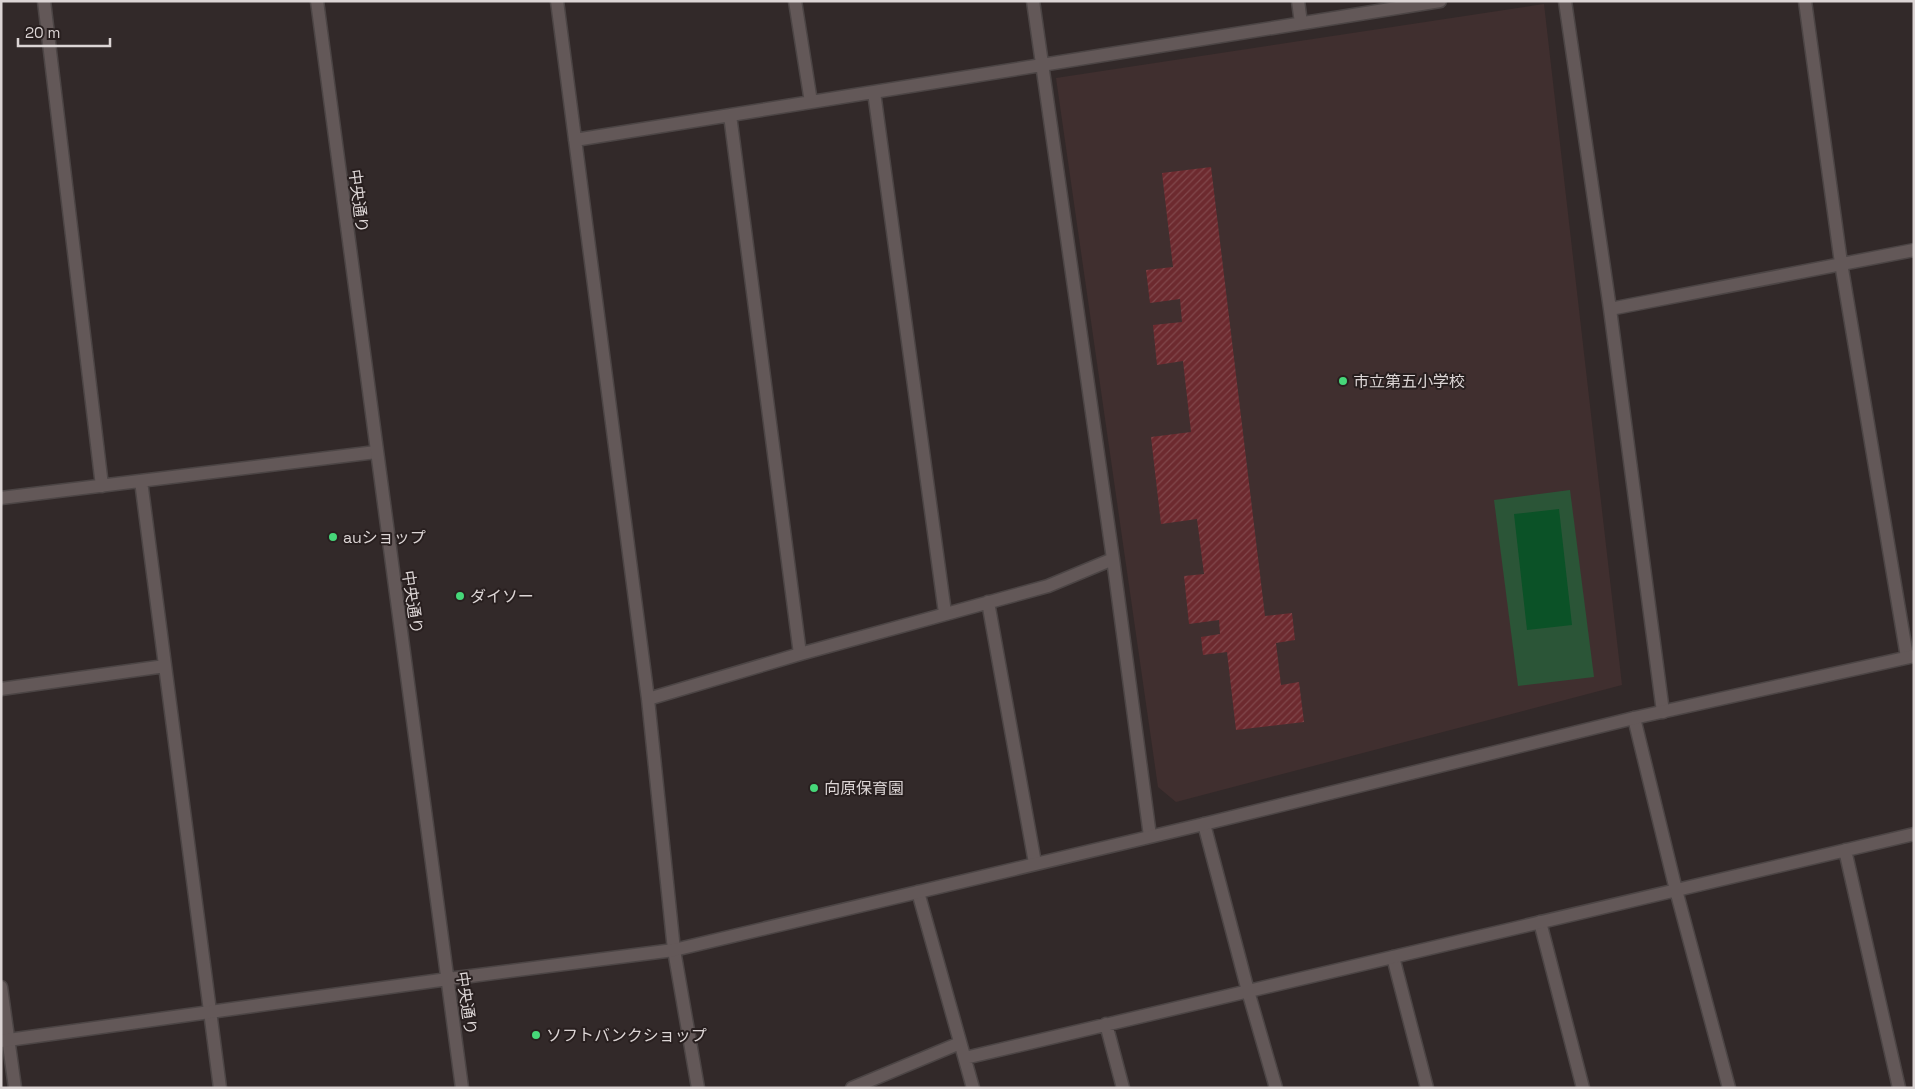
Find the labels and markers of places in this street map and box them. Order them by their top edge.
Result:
place label: 市立第五小学校 [1353,371,1465,392]
marker: 市立第五小学校 [1337,375,1349,387]
place label: auショップ [343,527,426,548]
marker: auショップ [327,531,339,543]
place label: ダイソー [470,586,534,607]
marker: ダイソー [454,590,466,602]
place label: 向原保育園 [824,778,904,799]
marker: 向原保育園 [808,782,820,794]
place label: ソフトバンクショップ [546,1025,707,1046]
marker: ソフトバンクショップ [530,1029,542,1041]

